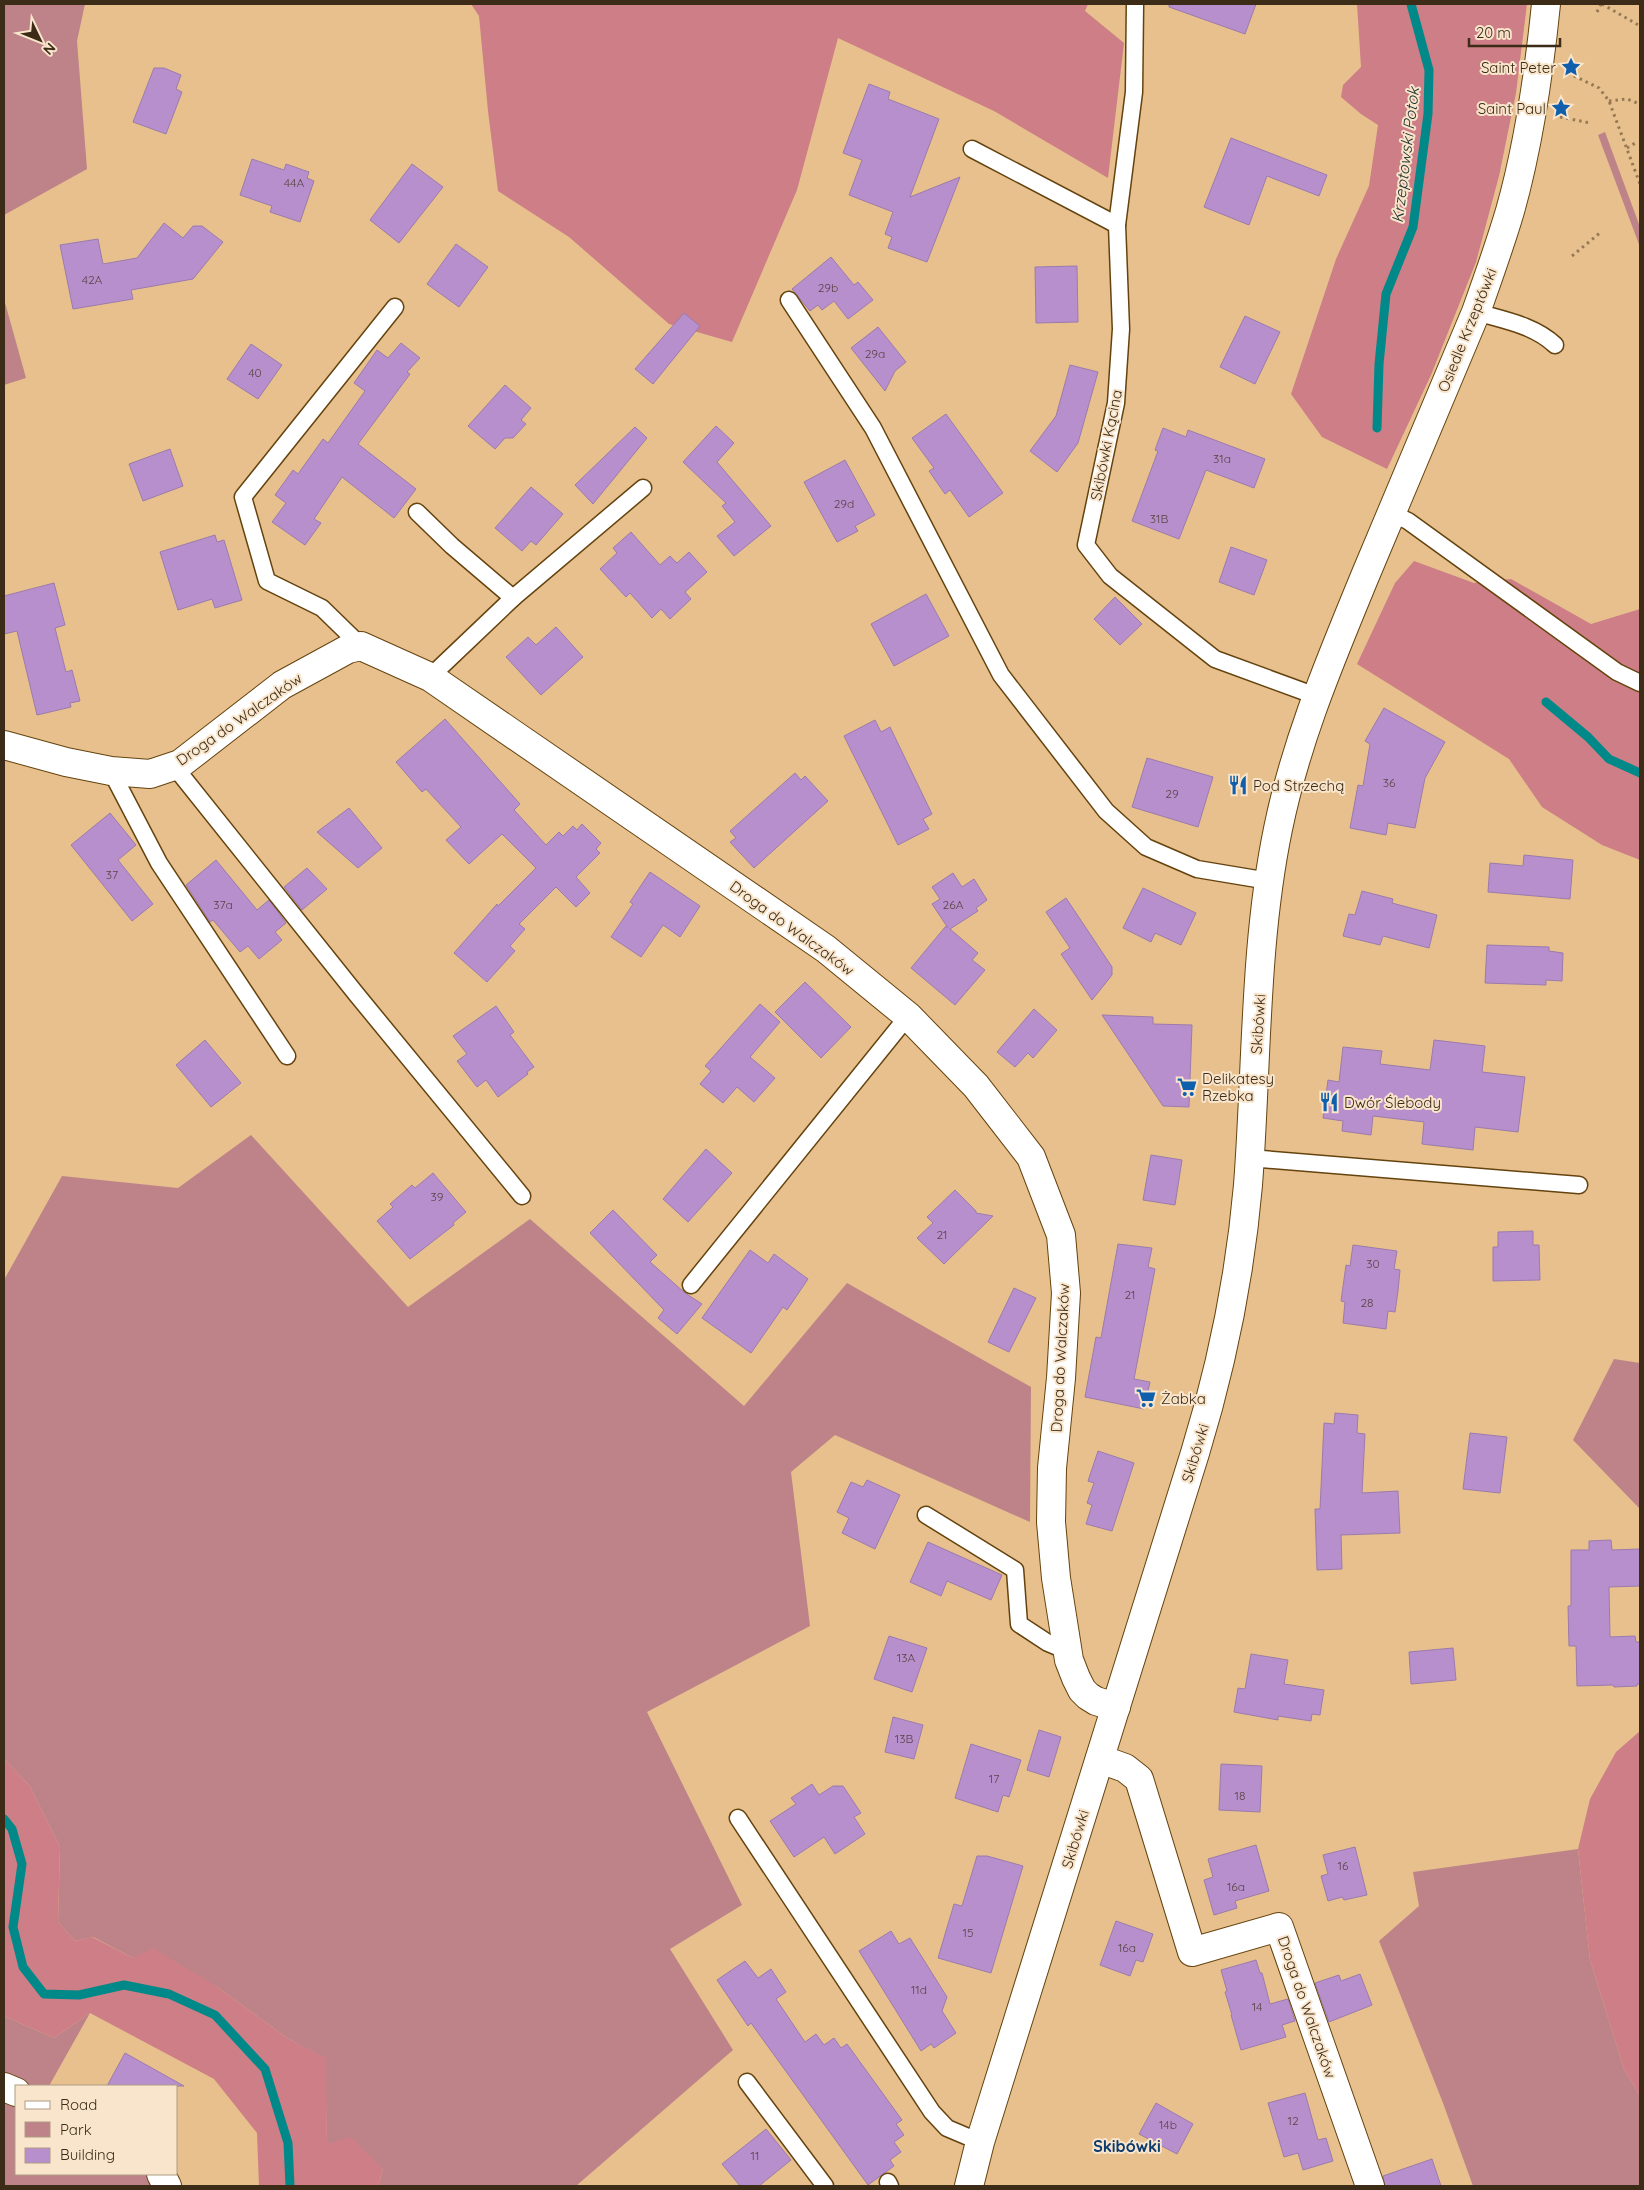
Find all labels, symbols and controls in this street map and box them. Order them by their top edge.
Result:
north arrow [15,15,65,65]
scale bar [1469,15,1560,47]
text: 20 m [1476,23,1511,42]
text: N [39,39,60,59]
place icon: Saint Peter [1560,56,1582,78]
place label: Saint Peter [1481,58,1556,77]
water label: Krzeptowski Potok [1387,85,1423,224]
place icon: Saint Paul [1550,97,1572,119]
place label: Saint Paul [1478,99,1546,118]
house number: 44A [284,175,304,190]
street label: Osiedle Krzeptówki [1433,265,1501,395]
house number: 42A [82,272,103,287]
house number: 29b [818,280,838,295]
house number: 29a [865,346,885,361]
house number: 40 [248,365,262,380]
street label: Skibówki Kącina [1086,388,1126,502]
house number: 31a [1213,451,1231,466]
house number: 29d [834,496,854,511]
house number: 31B [1150,511,1168,526]
street label: Droga do Walczaków [172,668,306,770]
restaurant icon: Pod Strzechą [1227,774,1249,796]
house number: 36 [1383,775,1396,790]
place label: Pod Strzechą [1253,776,1344,795]
house number: 29 [1165,786,1179,801]
house number: 37 [106,867,118,882]
street label: Droga do Walczaków [726,876,858,980]
house number: 37a [213,897,233,912]
house number: 26A [943,897,964,912]
street label: Skibówki [1246,993,1270,1055]
place label: Delikatesy Rzebka [1202,1069,1274,1105]
supermarket icon: Delikatesy Rzebka [1176,1076,1198,1098]
restaurant icon: Dwór Ślebody [1318,1091,1340,1113]
place label: Dwór Ślebody [1344,1093,1441,1112]
house number: 39 [431,1189,444,1204]
house number: 21 [936,1227,948,1242]
house number: 30 [1366,1256,1380,1271]
street label: Droga do Walczaków [1047,1283,1073,1433]
house number: 21 [1124,1287,1136,1302]
house number: 28 [1360,1295,1374,1310]
supermarket icon: Żabka [1135,1387,1157,1409]
place label: Żabka [1161,1389,1206,1408]
street label: Skibówki [1177,1421,1213,1485]
house number: 13A [897,1650,915,1665]
house number: 13B [895,1731,913,1746]
house number: 17 [989,1771,999,1786]
house number: 18 [1235,1788,1245,1803]
street label: Skibówki [1057,1807,1093,1871]
house number: 16 [1338,1858,1349,1873]
house number: 16a [1227,1879,1245,1894]
house number: 15 [963,1925,973,1940]
street label: Droga do Walczaków [1274,1933,1340,2081]
house number: 16a [1118,1940,1136,1955]
house number: 11d [911,1982,927,1997]
house number: 14 [1252,1999,1262,2014]
legend [15,2085,178,2175]
text: Road [60,2095,97,2114]
house number: 12 [1287,2113,1299,2128]
house number: 14b [1159,2117,1177,2132]
text: Park [60,2120,92,2139]
district label: Skibówki [1093,2136,1161,2156]
text: Building [60,2145,115,2164]
house number: 11 [751,2148,759,2163]

